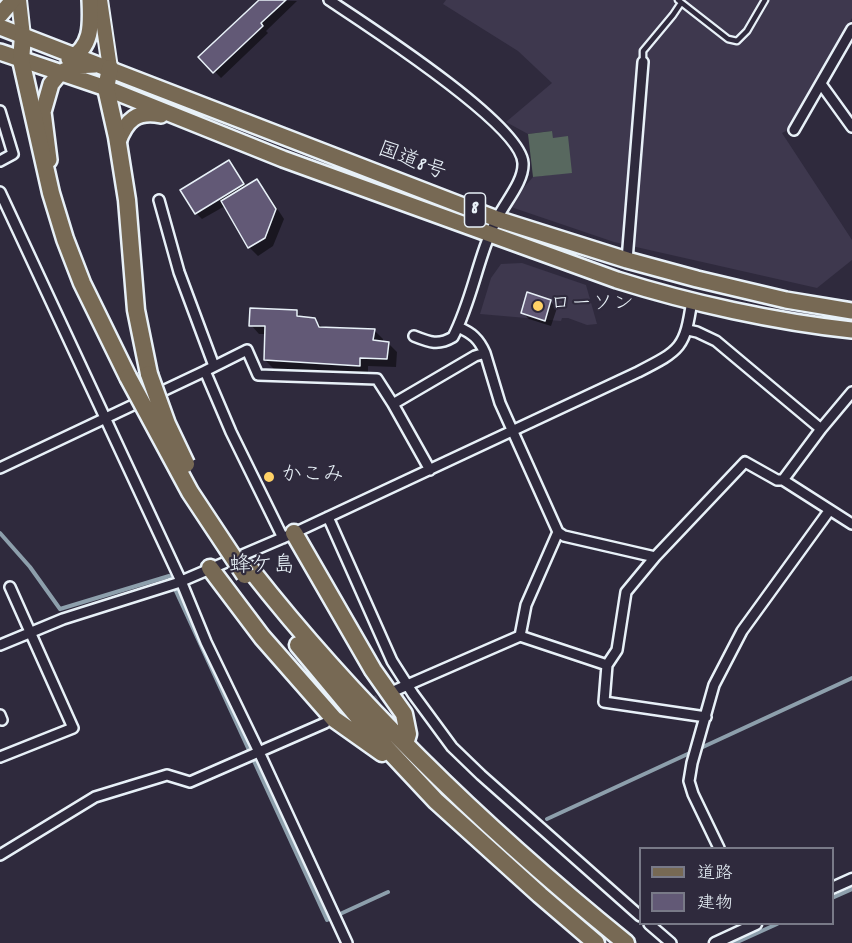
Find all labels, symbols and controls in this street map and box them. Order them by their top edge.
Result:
street label: 国道8号 [373,138,449,188]
road number: 8 [464,193,486,227]
place label: ローソン [550,293,634,319]
marker: ローソン [531,299,545,313]
place label: かこみ [281,464,344,490]
marker: かこみ [262,470,276,484]
district label: 蜂ケ島 [229,555,295,581]
legend [639,847,834,925]
text: 道路 [697,862,733,887]
text: 建物 [697,892,733,917]

